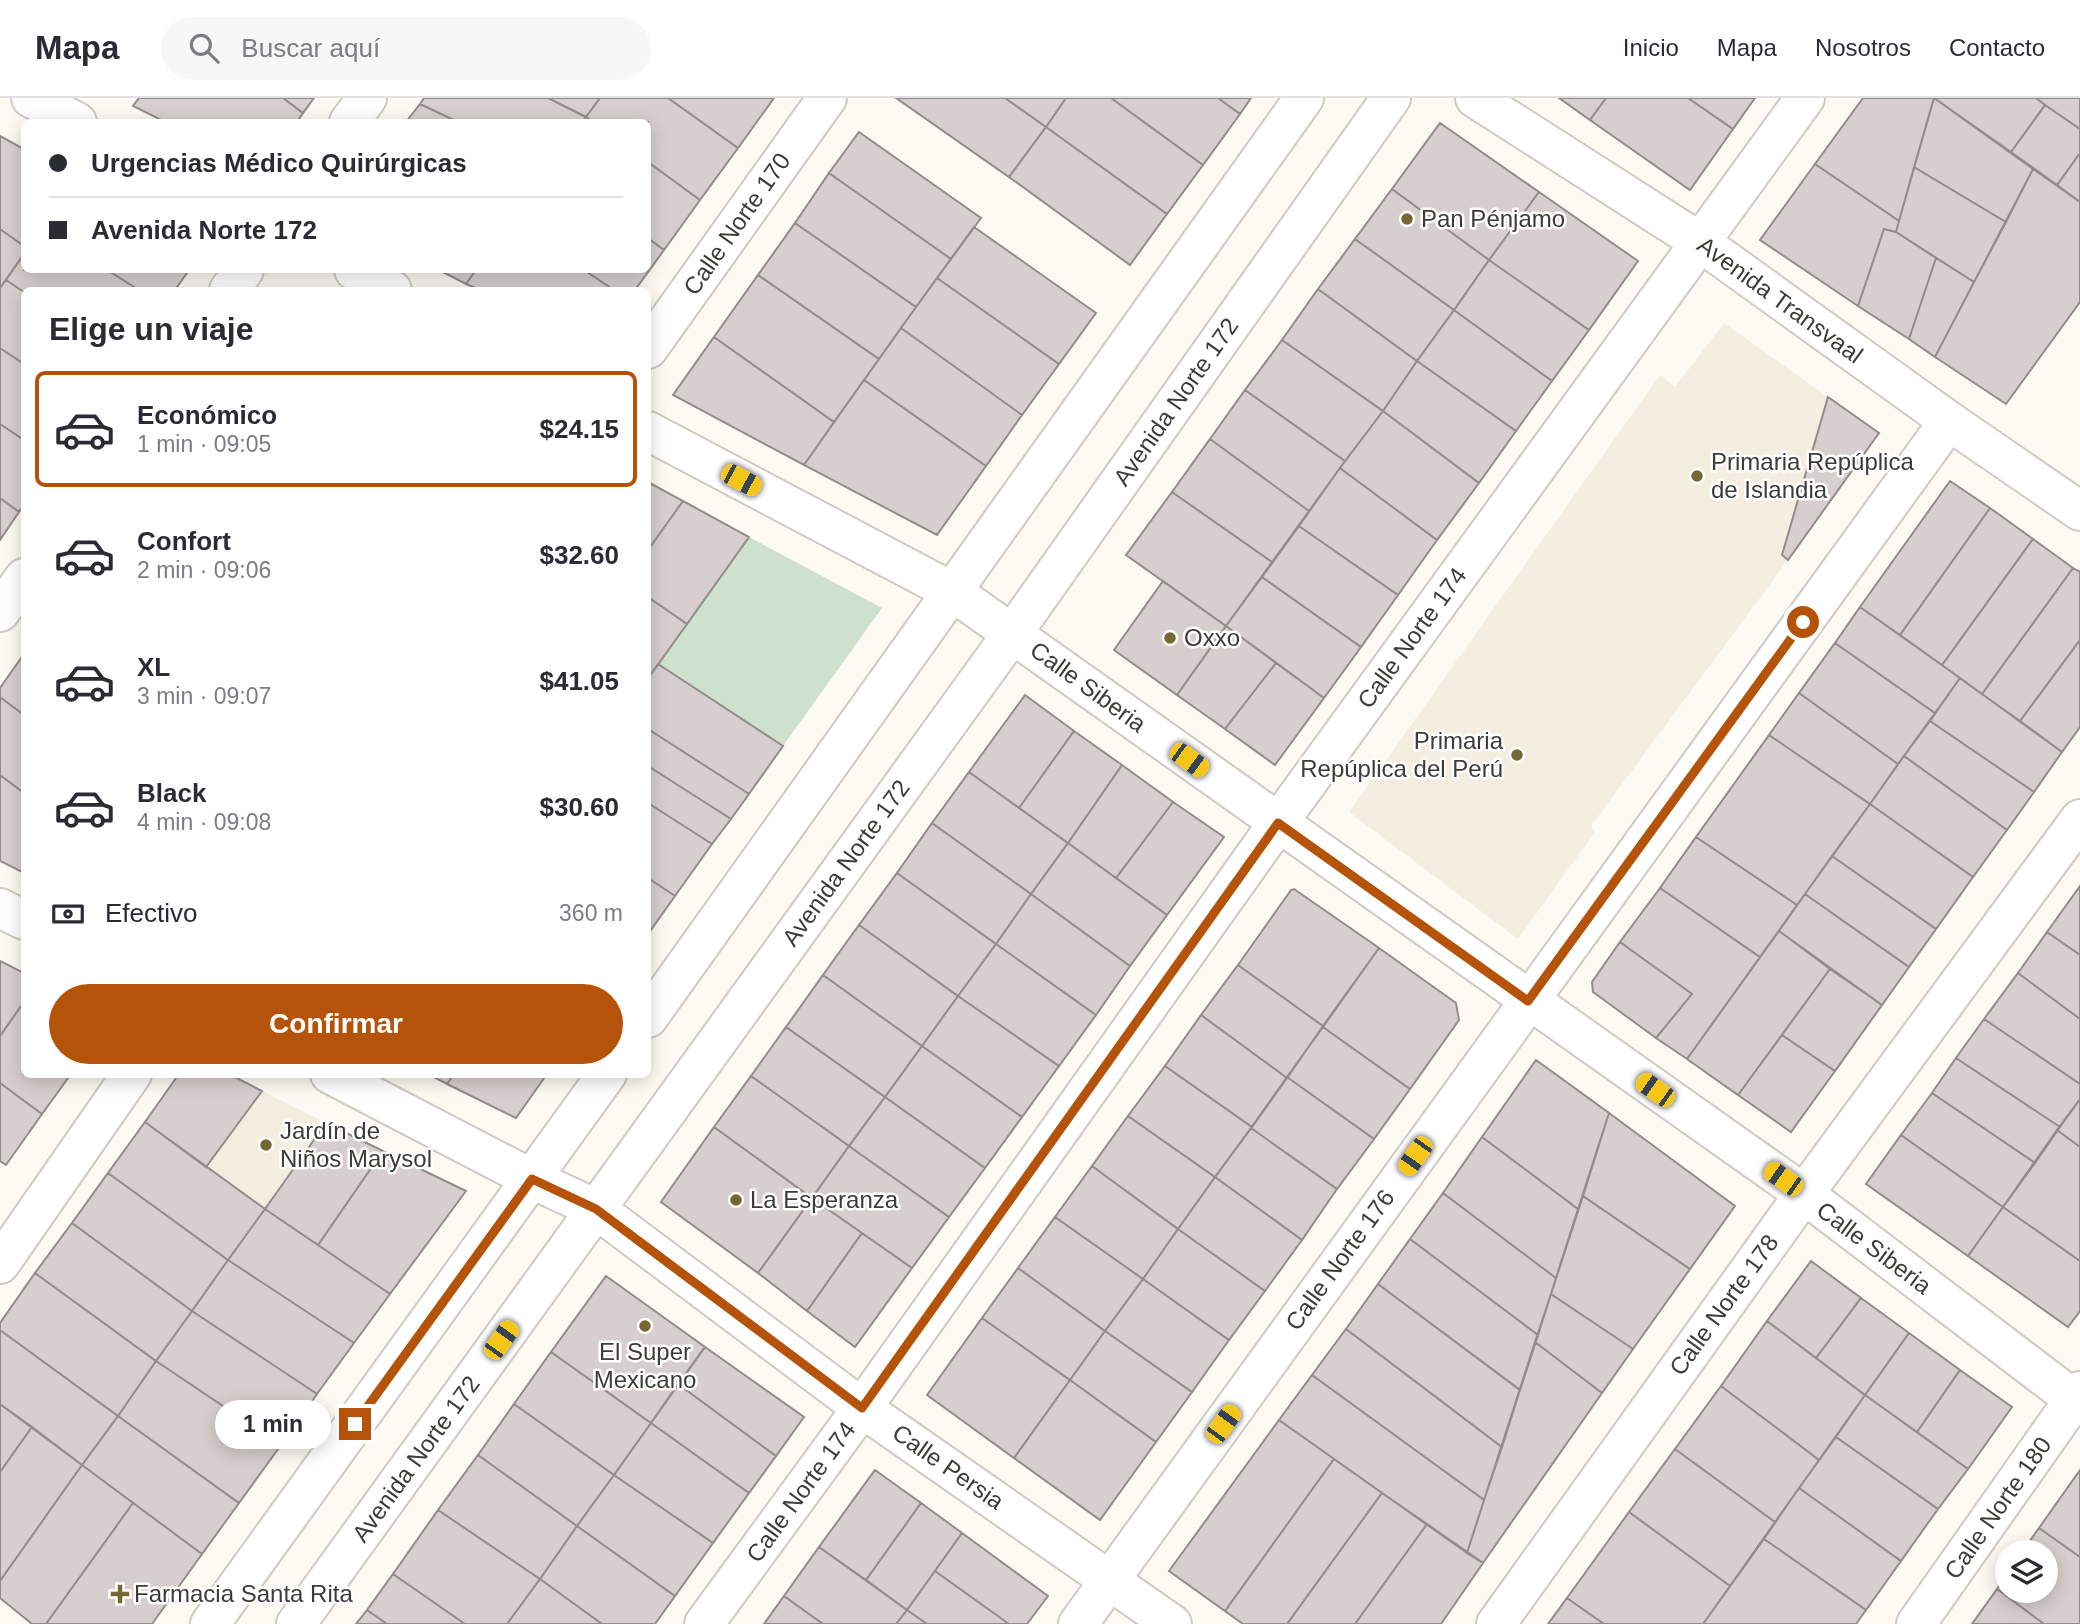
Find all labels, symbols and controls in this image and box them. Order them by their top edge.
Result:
search box [161,17,651,80]
text: Mapa [35,29,119,66]
icon: search [185,29,223,67]
text: Buscar aquí [241,33,380,63]
text: Inicio [1623,34,1679,61]
text: Mapa [1717,34,1777,61]
text: Nosotros [1815,34,1911,61]
text: Contacto [1949,34,2045,61]
text: Urgencias Médico Quirúrgicas [91,148,467,178]
street label: Calle Norte 170 [678,148,795,300]
place label: Pan Pénjamo [1421,205,1565,232]
marker: Pan Pénjamo [1399,211,1415,227]
text: Avenida Norte 172 [91,215,317,245]
street label: Avenida Transvaal [1693,231,1868,368]
text: Elige un viaje [49,311,254,347]
street label: Avenida Norte 172 [1108,313,1244,491]
icon: car [53,398,116,461]
text: Económico [137,400,277,430]
text: $24.15 [539,414,619,444]
text: 1 min · 09:05 [137,431,271,457]
place label: Primaria Repúplica de Islandia [1711,448,1914,503]
car [718,461,765,499]
marker: Primaria Repúplica de Islandia [1689,468,1705,484]
icon: car [53,524,116,587]
text: Confort [137,526,231,556]
text: $32.60 [539,540,619,570]
text: 2 min · 09:06 [137,557,271,583]
street label: Calle Norte 174 [1352,562,1472,713]
route start [1787,606,1819,638]
place label: Oxxo [1184,624,1240,651]
marker: Oxxo [1162,630,1178,646]
street label: Calle Siberia [1025,636,1152,738]
icon: car [53,650,116,713]
text: XL [137,652,170,682]
text: $41.05 [539,666,619,696]
text: 3 min · 09:07 [137,683,271,709]
place label: Primaria Repúplica del Perú [1300,727,1504,782]
car [1166,739,1213,781]
marker: Primaria Repúplica del Perú [1509,747,1525,763]
street label: Avenida Norte 172 [776,775,915,951]
icon: car [53,776,116,839]
text: Black [137,778,206,808]
text: $30.60 [539,792,619,822]
text: 4 min · 09:08 [137,809,271,835]
icon: cash [49,895,87,933]
text: Efectivo [105,898,198,928]
text: 360 m [559,900,623,926]
button: Confirmar [49,984,623,1064]
car [1632,1069,1679,1111]
place label: Jardín de Niños Marysol [280,1117,432,1172]
car [1395,1133,1436,1179]
marker: Jardín de Niños Marysol [258,1137,274,1153]
car [1760,1158,1807,1200]
street label: Calle Norte 176 [1280,1184,1400,1335]
place label: La Esperanza [750,1186,899,1213]
marker: La Esperanza [728,1192,744,1208]
street label: Calle Siberia [1812,1196,1937,1300]
street label: Calle Norte 178 [1664,1229,1784,1380]
car [481,1317,522,1363]
marker: El Super Mexicano [637,1318,653,1334]
place label: El Super Mexicano [594,1338,696,1393]
street label: Avenida Norte 172 [346,1371,485,1547]
callout: 1 min [215,1400,330,1448]
car [1203,1401,1244,1447]
route end [339,1408,371,1440]
text: 1 min [243,1411,303,1437]
street label: Calle Norte 174 [741,1416,861,1567]
street label: Calle Persia [888,1418,1010,1515]
street label: Calle Norte 180 [1939,1432,2056,1584]
map controls [1995,1540,2058,1603]
button: layers [1995,1540,2058,1603]
place label: Farmacia Santa Rita [134,1580,353,1607]
marker: Farmacia Santa Rita [112,1586,128,1602]

